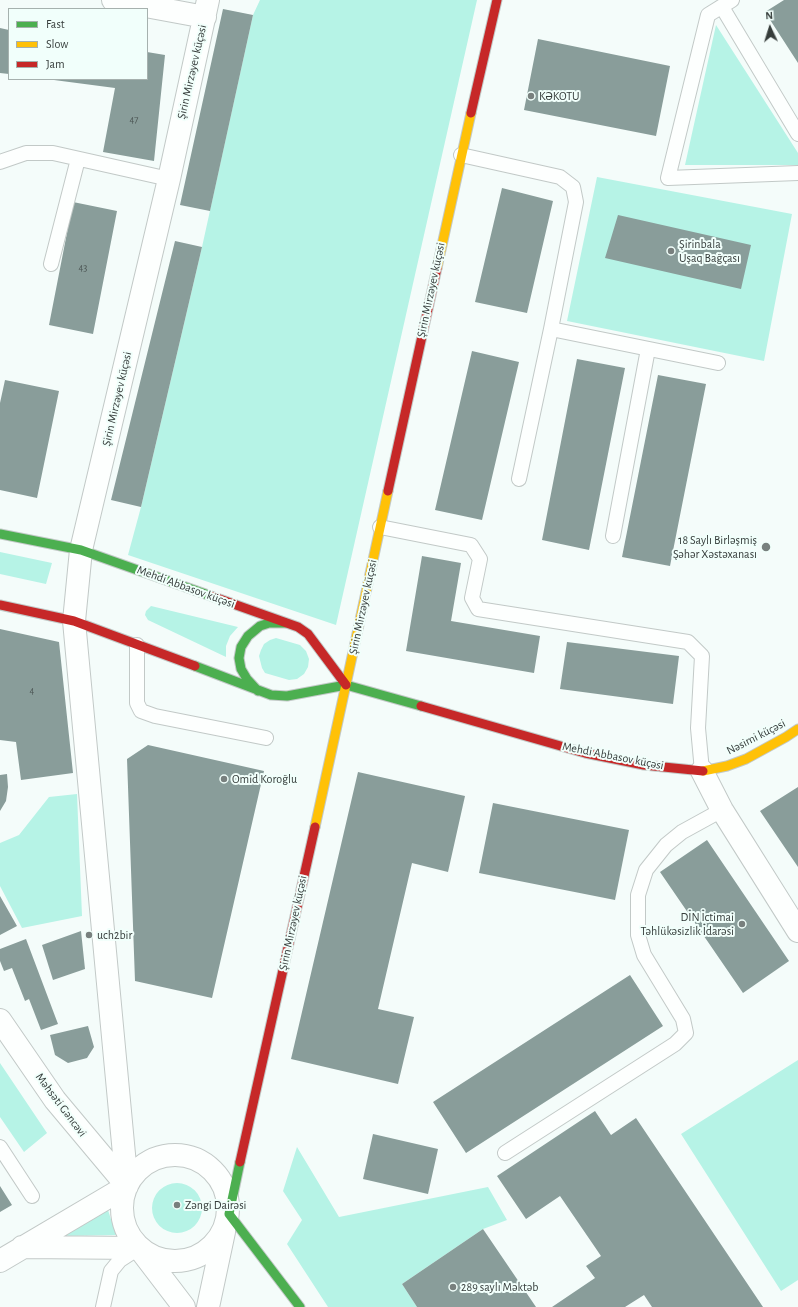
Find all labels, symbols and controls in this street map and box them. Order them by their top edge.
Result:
legend [8,8,148,80]
north arrow [750,8,790,48]
text: N [765,10,773,21]
text: Fast [46,18,65,30]
street label: Şirin Mirzəyev küçəsi [174,23,210,121]
text: Slow [46,38,68,50]
text: Jam [46,58,65,70]
place label: KƏKOTU [539,89,580,103]
marker: KƏKOTU [526,91,536,101]
house number: 47 [130,114,138,126]
place label: Şirinbala Uşaq Bağçası [679,237,740,265]
street label: Şirin Mirzəyev küçəsi [414,241,448,339]
marker: Şirinbala Uşaq Bağçası [666,246,676,256]
house number: 43 [79,262,87,274]
street label: Şirin Mirzəyev küçəsi [99,350,135,448]
place label: 18 Saylı Birləşmiş Şəhər Xəstəxanası [673,533,757,561]
marker: 18 Saylı Birləşmiş Şəhər Xəstəxanası [760,541,772,553]
street label: Şirin Mirzəyev küçəsi [346,558,380,656]
street label: Mehdi Abbasov küçəsi [135,563,237,611]
house number: 4 [30,685,34,697]
street label: Nəsimi küçəsi [724,716,788,758]
street label: Mehdi Abbasov küçəsi [561,739,665,773]
place label: Omid Koroğlu [232,772,297,786]
marker: Omid Koroğlu [219,774,229,784]
street label: Şirin Mirzəyev küçəsi [276,874,310,972]
place label: DİN İctimai Təhlükəsizlik İdarəsi [640,910,734,938]
marker: DİN İctimai Təhlükəsizlik İdarəsi [737,919,747,929]
place label: uch2bir [97,928,132,942]
marker: uch2bir [84,930,94,940]
street label: Məhsəti Gəncəvi [32,1070,90,1140]
place label: Zəngi Dairəsi [185,1198,246,1212]
marker: Zəngi Dairəsi [172,1200,182,1210]
place label: 289 saylı Məktəb [461,1280,538,1294]
marker: 289 saylı Məktəb [448,1282,458,1292]

